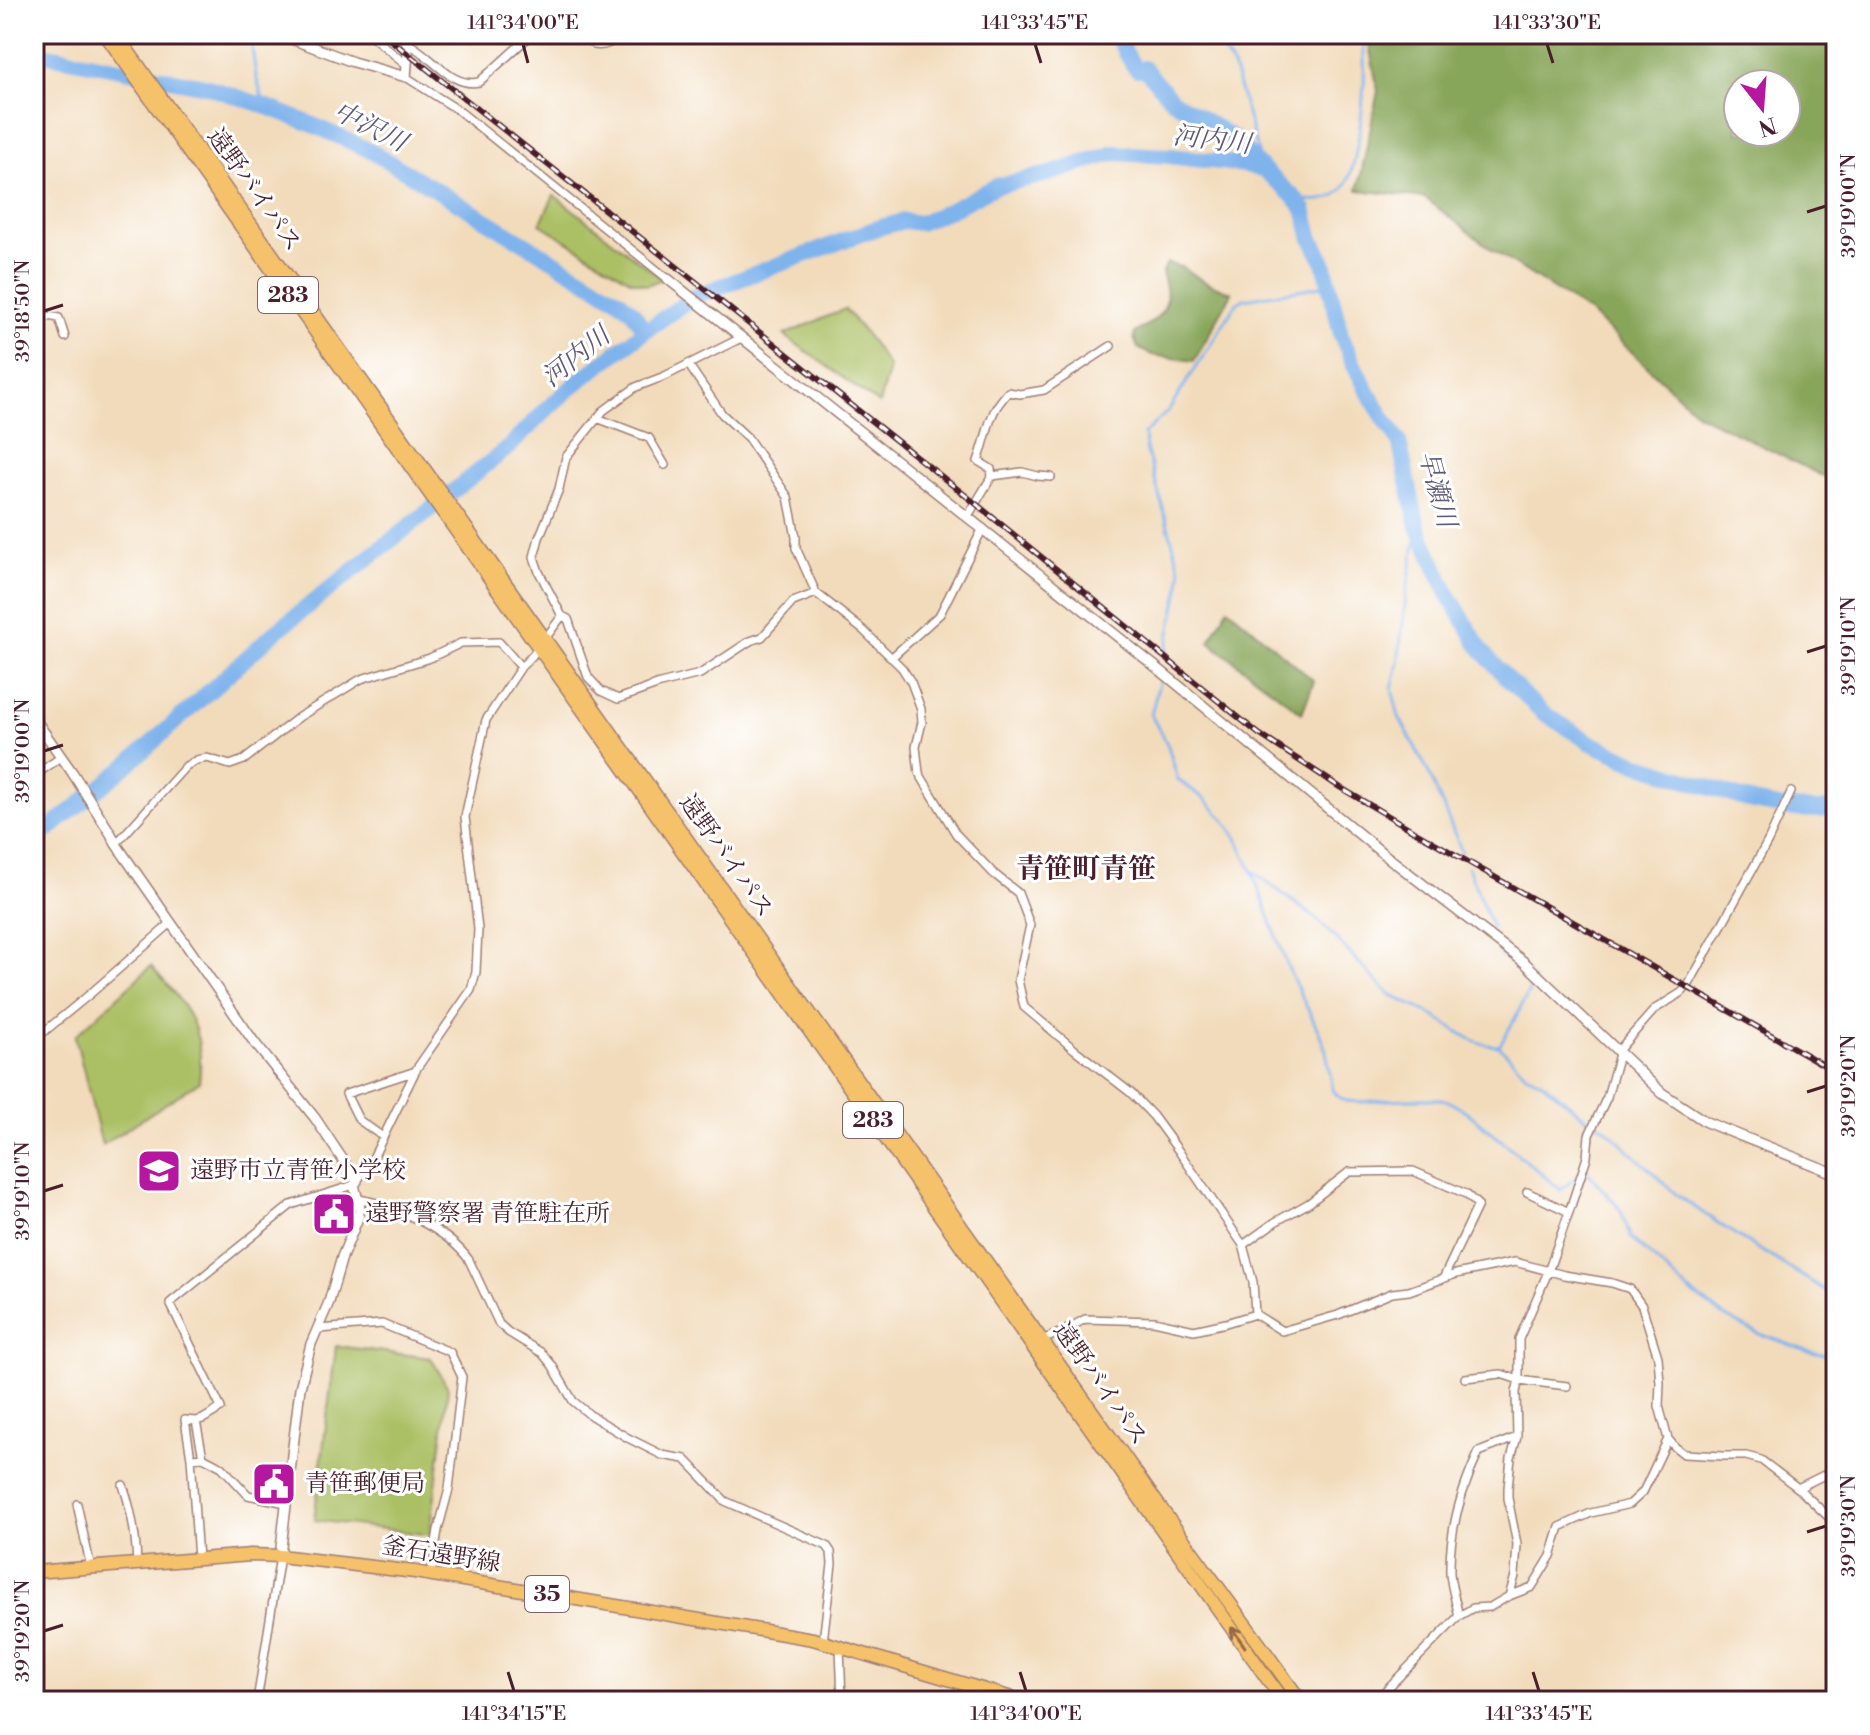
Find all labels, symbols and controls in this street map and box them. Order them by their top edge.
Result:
text: 141°34'00"E [467,11,579,36]
text: 141°33'45"E [982,11,1088,36]
text: 141°33'30"E [1493,11,1601,36]
north arrow [1722,68,1802,148]
water label: 中沢川 [328,95,415,160]
text: N [1755,110,1780,141]
water label: 河内川 [1171,119,1256,161]
street label: 遠野バイパス [201,123,307,257]
text: 39°19'00"N [1837,154,1862,258]
text: 39°18'50"N [11,260,36,362]
road number: 283 [258,277,318,313]
water label: 河内川 [536,318,619,394]
water label: 早瀬川 [1411,447,1463,534]
text: 39°19'10"N [1837,596,1862,695]
text: 39°19'00"N [11,699,36,803]
street label: 遠野バイパス [673,789,779,923]
district label: 青笹町青笹 [1016,852,1156,887]
text: 39°19'20"N [1837,1035,1862,1137]
road number: 283 [843,1102,903,1138]
text: 39°19'10"N [11,1141,36,1240]
school or university icon: 遠野市立青笹小学校 [135,1147,183,1195]
place label: 遠野市立青笹小学校 [190,1156,406,1186]
public building icon: 遠野警察署 青笹駐在所 [310,1190,358,1238]
place label: 遠野警察署 青笹駐在所 [365,1199,610,1229]
street label: 遠野バイパス [1047,1317,1153,1451]
public building icon: 青笹郵便局 [250,1460,298,1508]
place label: 青笹郵便局 [305,1469,425,1499]
text: 39°19'30"N [1837,1475,1862,1577]
street label: 釜石遠野線 [379,1531,503,1579]
road number: 35 [525,1576,569,1612]
text: 39°19'20"N [11,1580,36,1682]
one-way arrow [1230,1627,1246,1649]
text: 141°34'15"E [462,1702,566,1727]
text: 141°34'00"E [970,1702,1082,1727]
text: 141°33'45"E [1486,1702,1592,1727]

